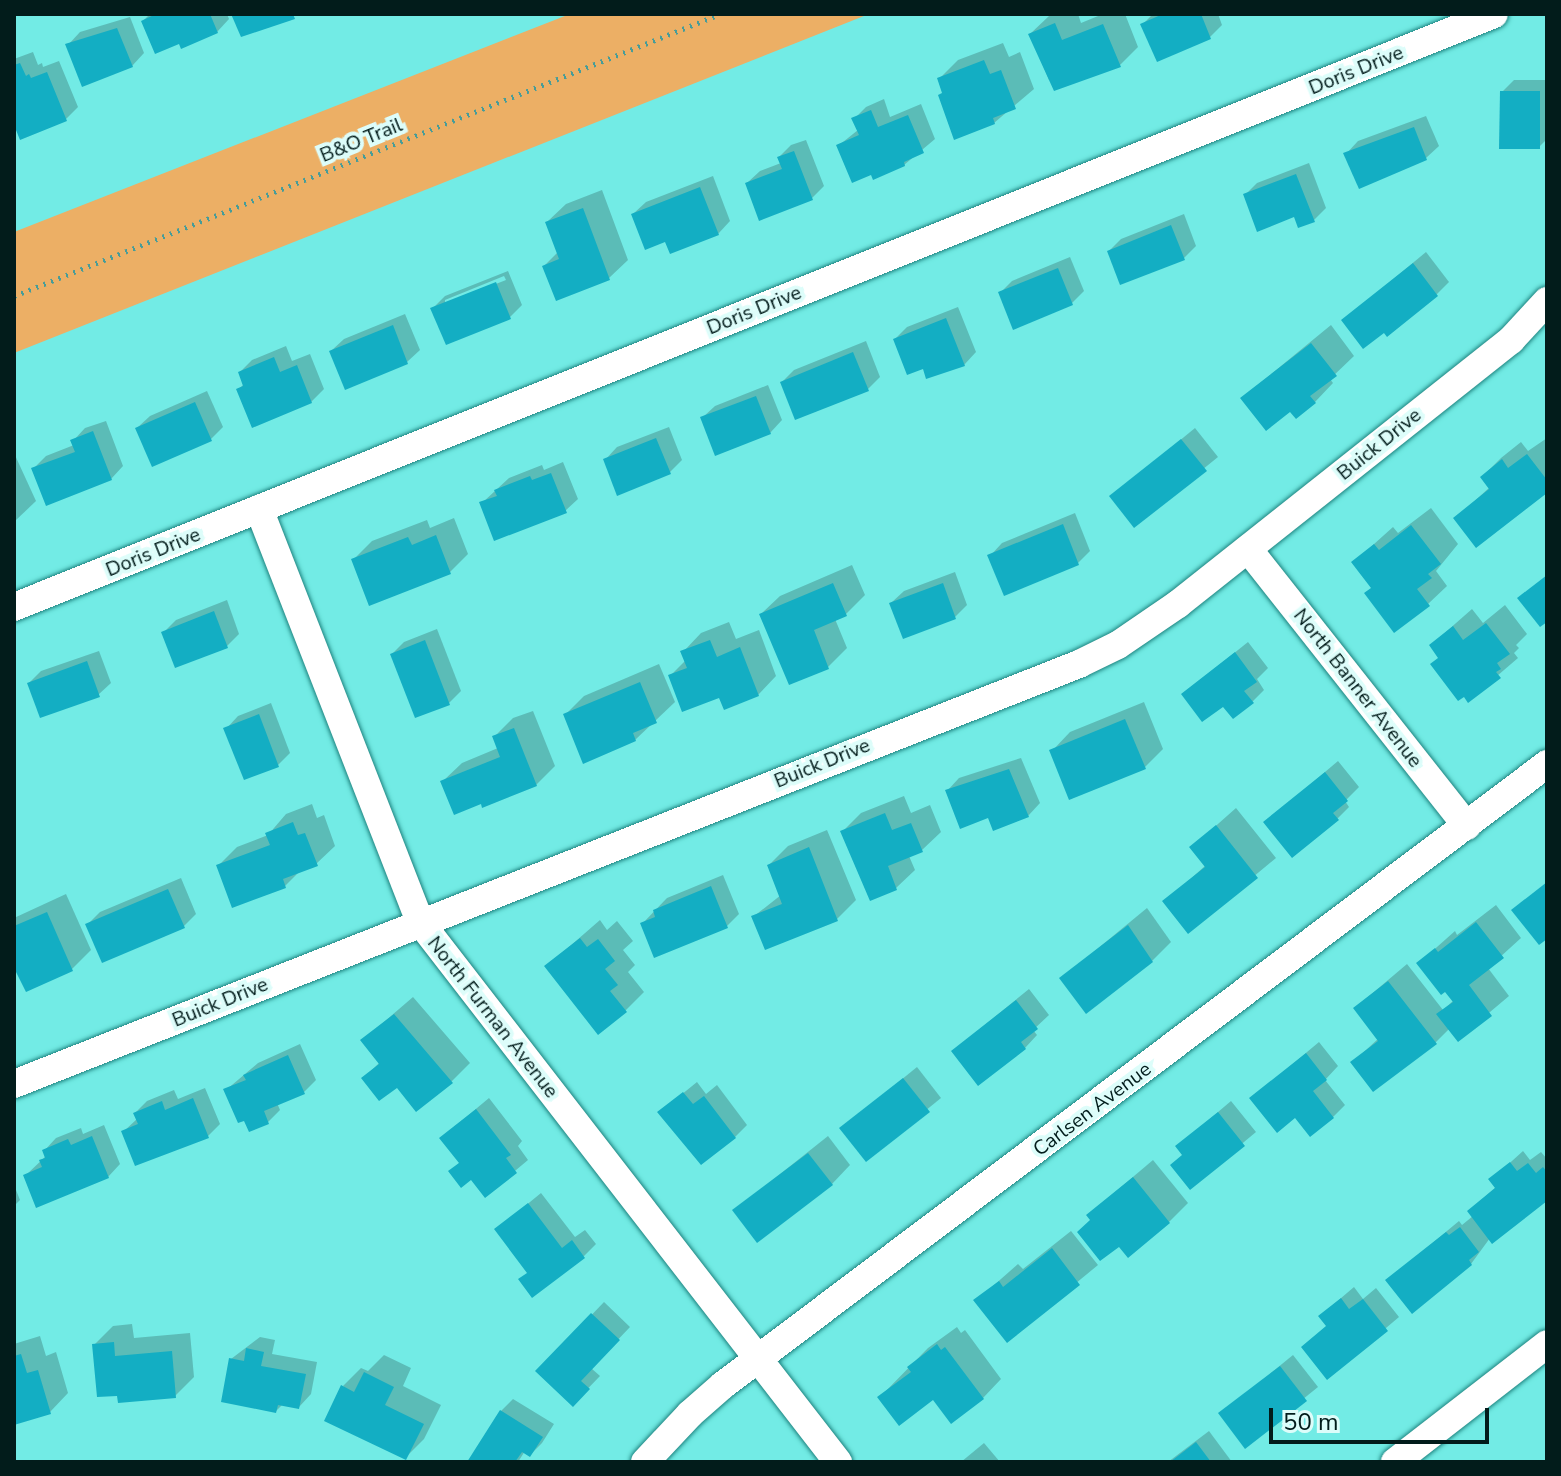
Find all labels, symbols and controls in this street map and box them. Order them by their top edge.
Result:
street label: Doris Drive [1305,40,1407,100]
street label: B&O Trail [316,113,406,167]
street label: Doris Drive [703,280,805,340]
street label: Buick Drive [1332,403,1426,485]
street label: Doris Drive [102,522,204,582]
street label: North Banner Avenue [1289,604,1427,772]
street label: Buick Drive [771,733,873,793]
street label: North Furman Avenue [422,931,564,1103]
street label: Buick Drive [169,972,271,1032]
street label: Carlsen Avenue [1028,1057,1156,1161]
scale bar [1273,1392,1493,1442]
text: 50 m [1283,1406,1339,1438]

